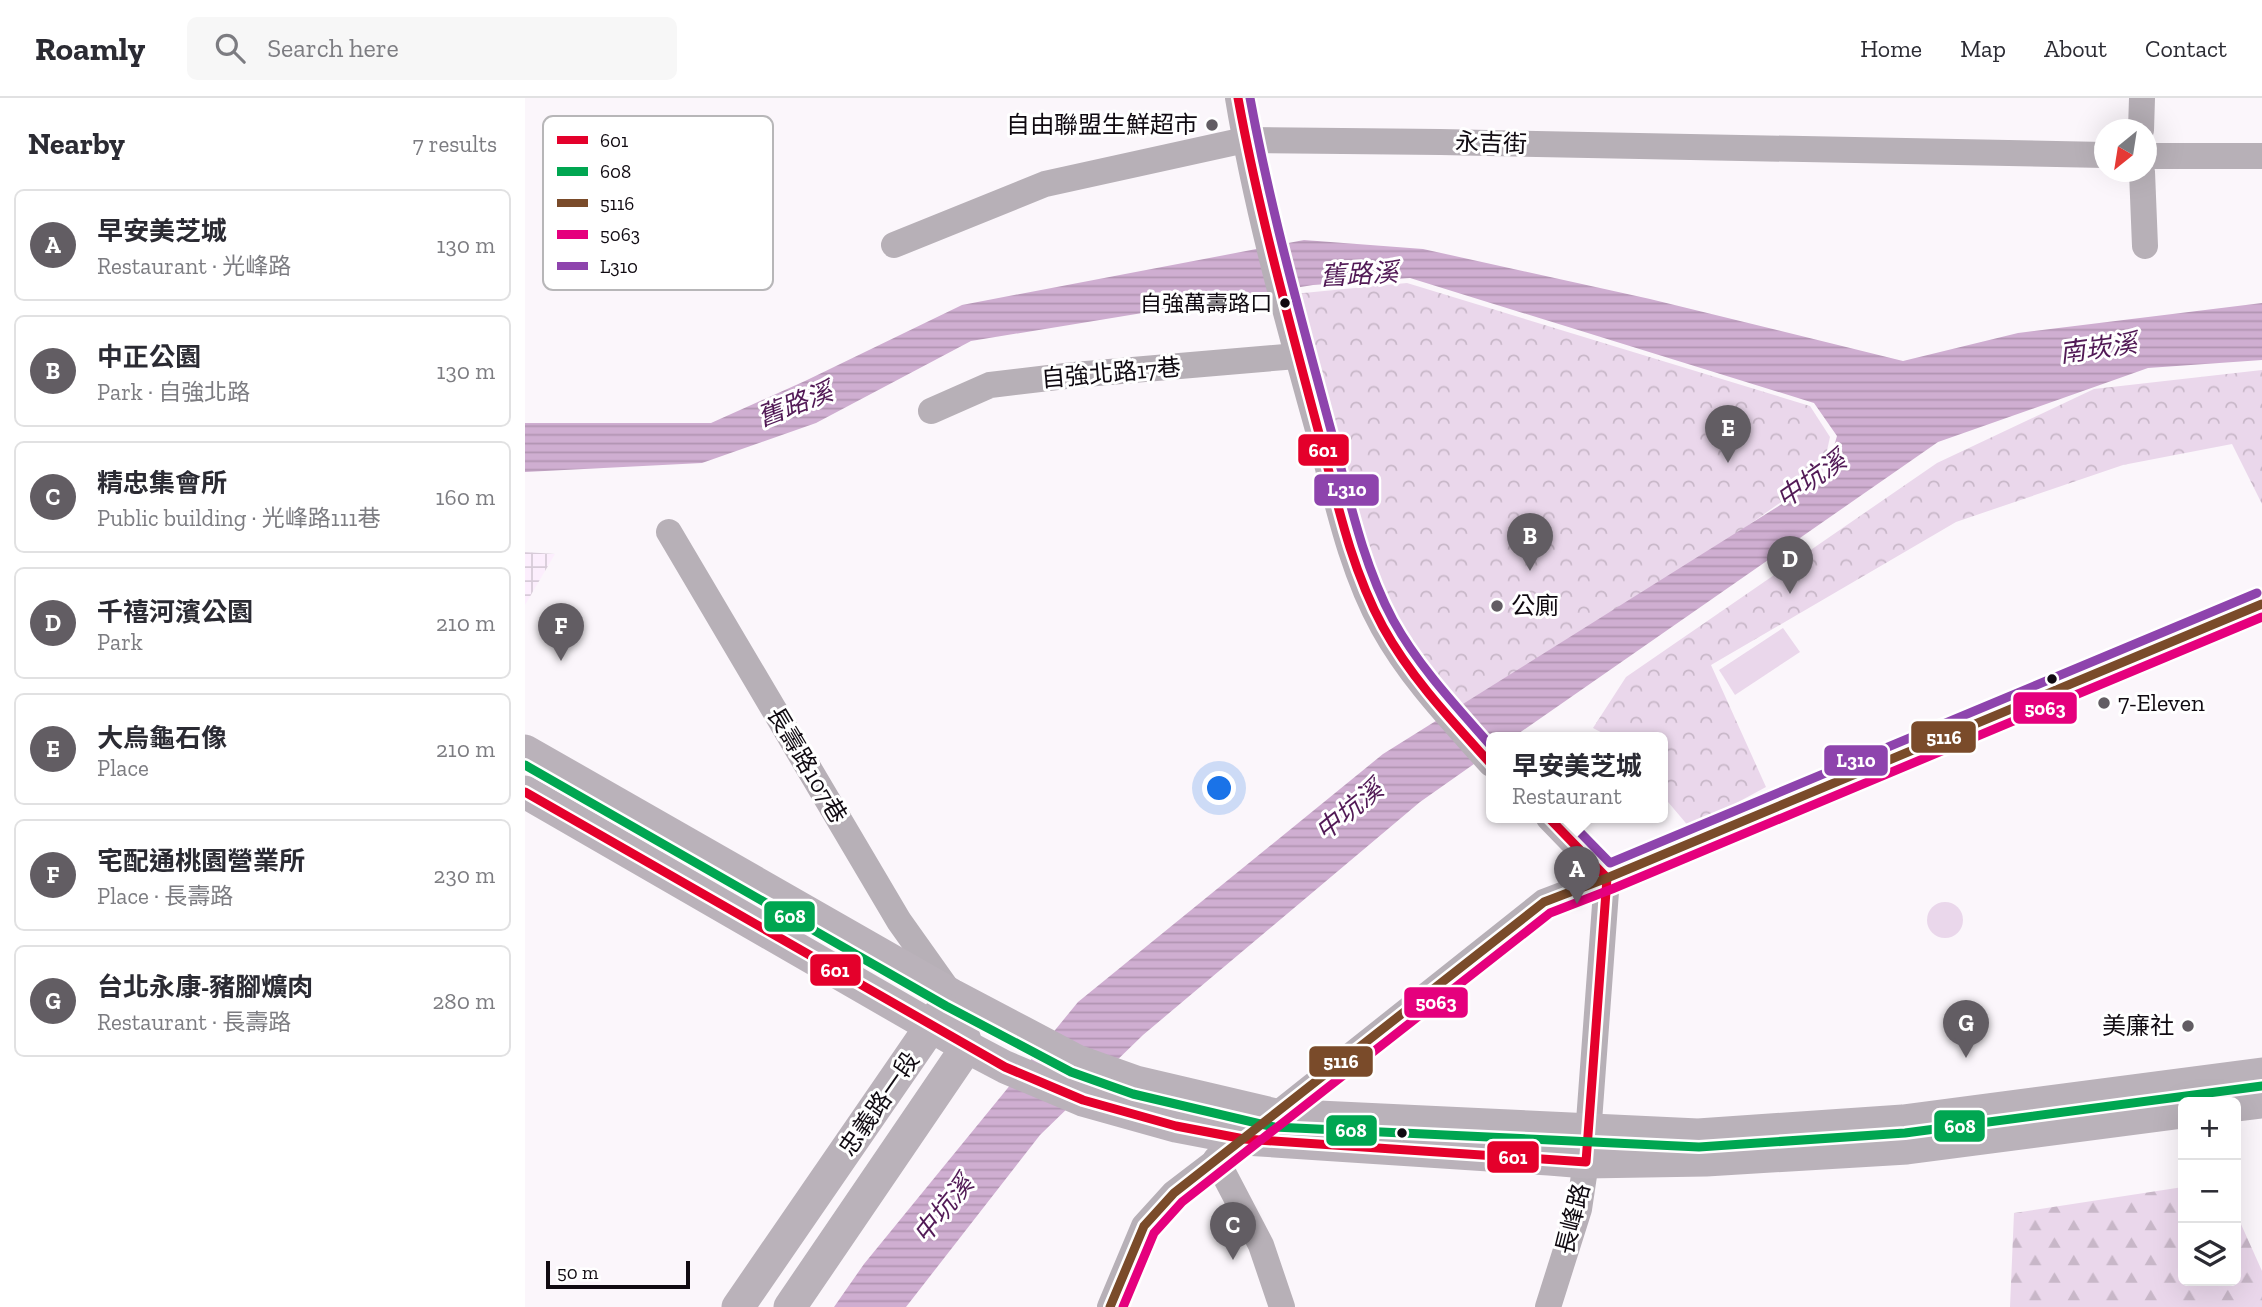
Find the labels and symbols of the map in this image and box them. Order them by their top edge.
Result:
place label: 自由聯盟生鮮超市 [1006,110,1198,139]
legend [543,116,773,290]
marker: 自由聯盟生鮮超市 [1204,117,1220,133]
north arrow [2094,119,2157,182]
street label: 永吉街 [1455,127,1528,158]
text: 601 [600,129,628,152]
text: 608 [600,160,631,183]
text: 5116 [600,192,634,215]
text: 5063 [600,223,640,246]
text: L310 [600,255,638,278]
water label: 舊路溪 [1319,256,1403,292]
place label: 自強萬壽路口 [1140,290,1272,317]
marker: 自強萬壽路口 [1278,296,1292,310]
water label: 南崁溪 [2057,326,2143,369]
street label: 自強北路17巷 [1040,352,1182,393]
water label: 舊路溪 [753,374,841,433]
pin: E [1705,405,1751,463]
line badge: 601 [1297,433,1350,467]
text: 601 [1309,439,1338,462]
water label: 中坑溪 [1770,441,1855,514]
line badge: L310 [1313,473,1380,507]
text: L310 [1327,478,1367,501]
pin: B [1507,513,1553,571]
pin: D [1767,536,1813,594]
place label: 公廁 [1511,591,1559,620]
marker: 公廁 [1489,598,1505,614]
pin: F [538,603,584,661]
unlabelled marker [2045,672,2059,686]
place label: 7-Eleven [2118,688,2205,717]
line badge: 5063 [2012,691,2078,725]
marker: 7-Eleven [2096,695,2112,711]
text: 5063 [2024,697,2066,720]
street label: 長壽路107巷 [761,701,853,828]
line badge: 5116 [1910,720,1977,754]
text: 5116 [1926,726,1962,749]
line badge: L310 [1823,744,1889,777]
text: L310 [1836,749,1876,772]
your location [1202,771,1236,805]
water label: 中坑溪 [1309,771,1392,847]
pin: A [1554,846,1600,904]
line badge: 608 [763,900,816,933]
text: 608 [774,905,806,928]
line badge: 601 [809,953,862,987]
text: 601 [821,959,850,982]
line badge: 5063 [1403,986,1469,1019]
text: 5063 [1415,991,1457,1014]
pin: G [1943,1000,1989,1058]
place label: 美廉社 [2102,1011,2174,1040]
marker: 美廉社 [2180,1018,2196,1034]
line badge: 5116 [1308,1045,1374,1078]
street label: 忠義路一段 [832,1046,925,1161]
text: 5116 [1323,1050,1359,1073]
line badge: 608 [1933,1109,1986,1143]
line badge: 608 [1325,1114,1378,1147]
text: 608 [1944,1115,1976,1138]
text: 608 [1335,1119,1367,1142]
unlabelled marker [1395,1126,1409,1140]
line badge: 601 [1486,1140,1540,1174]
text: 601 [1499,1146,1528,1169]
water label: 中坑溪 [906,1166,982,1249]
street label: 長峰路 [1550,1180,1595,1257]
pin: C [1210,1202,1256,1260]
scale bar [546,1258,689,1290]

